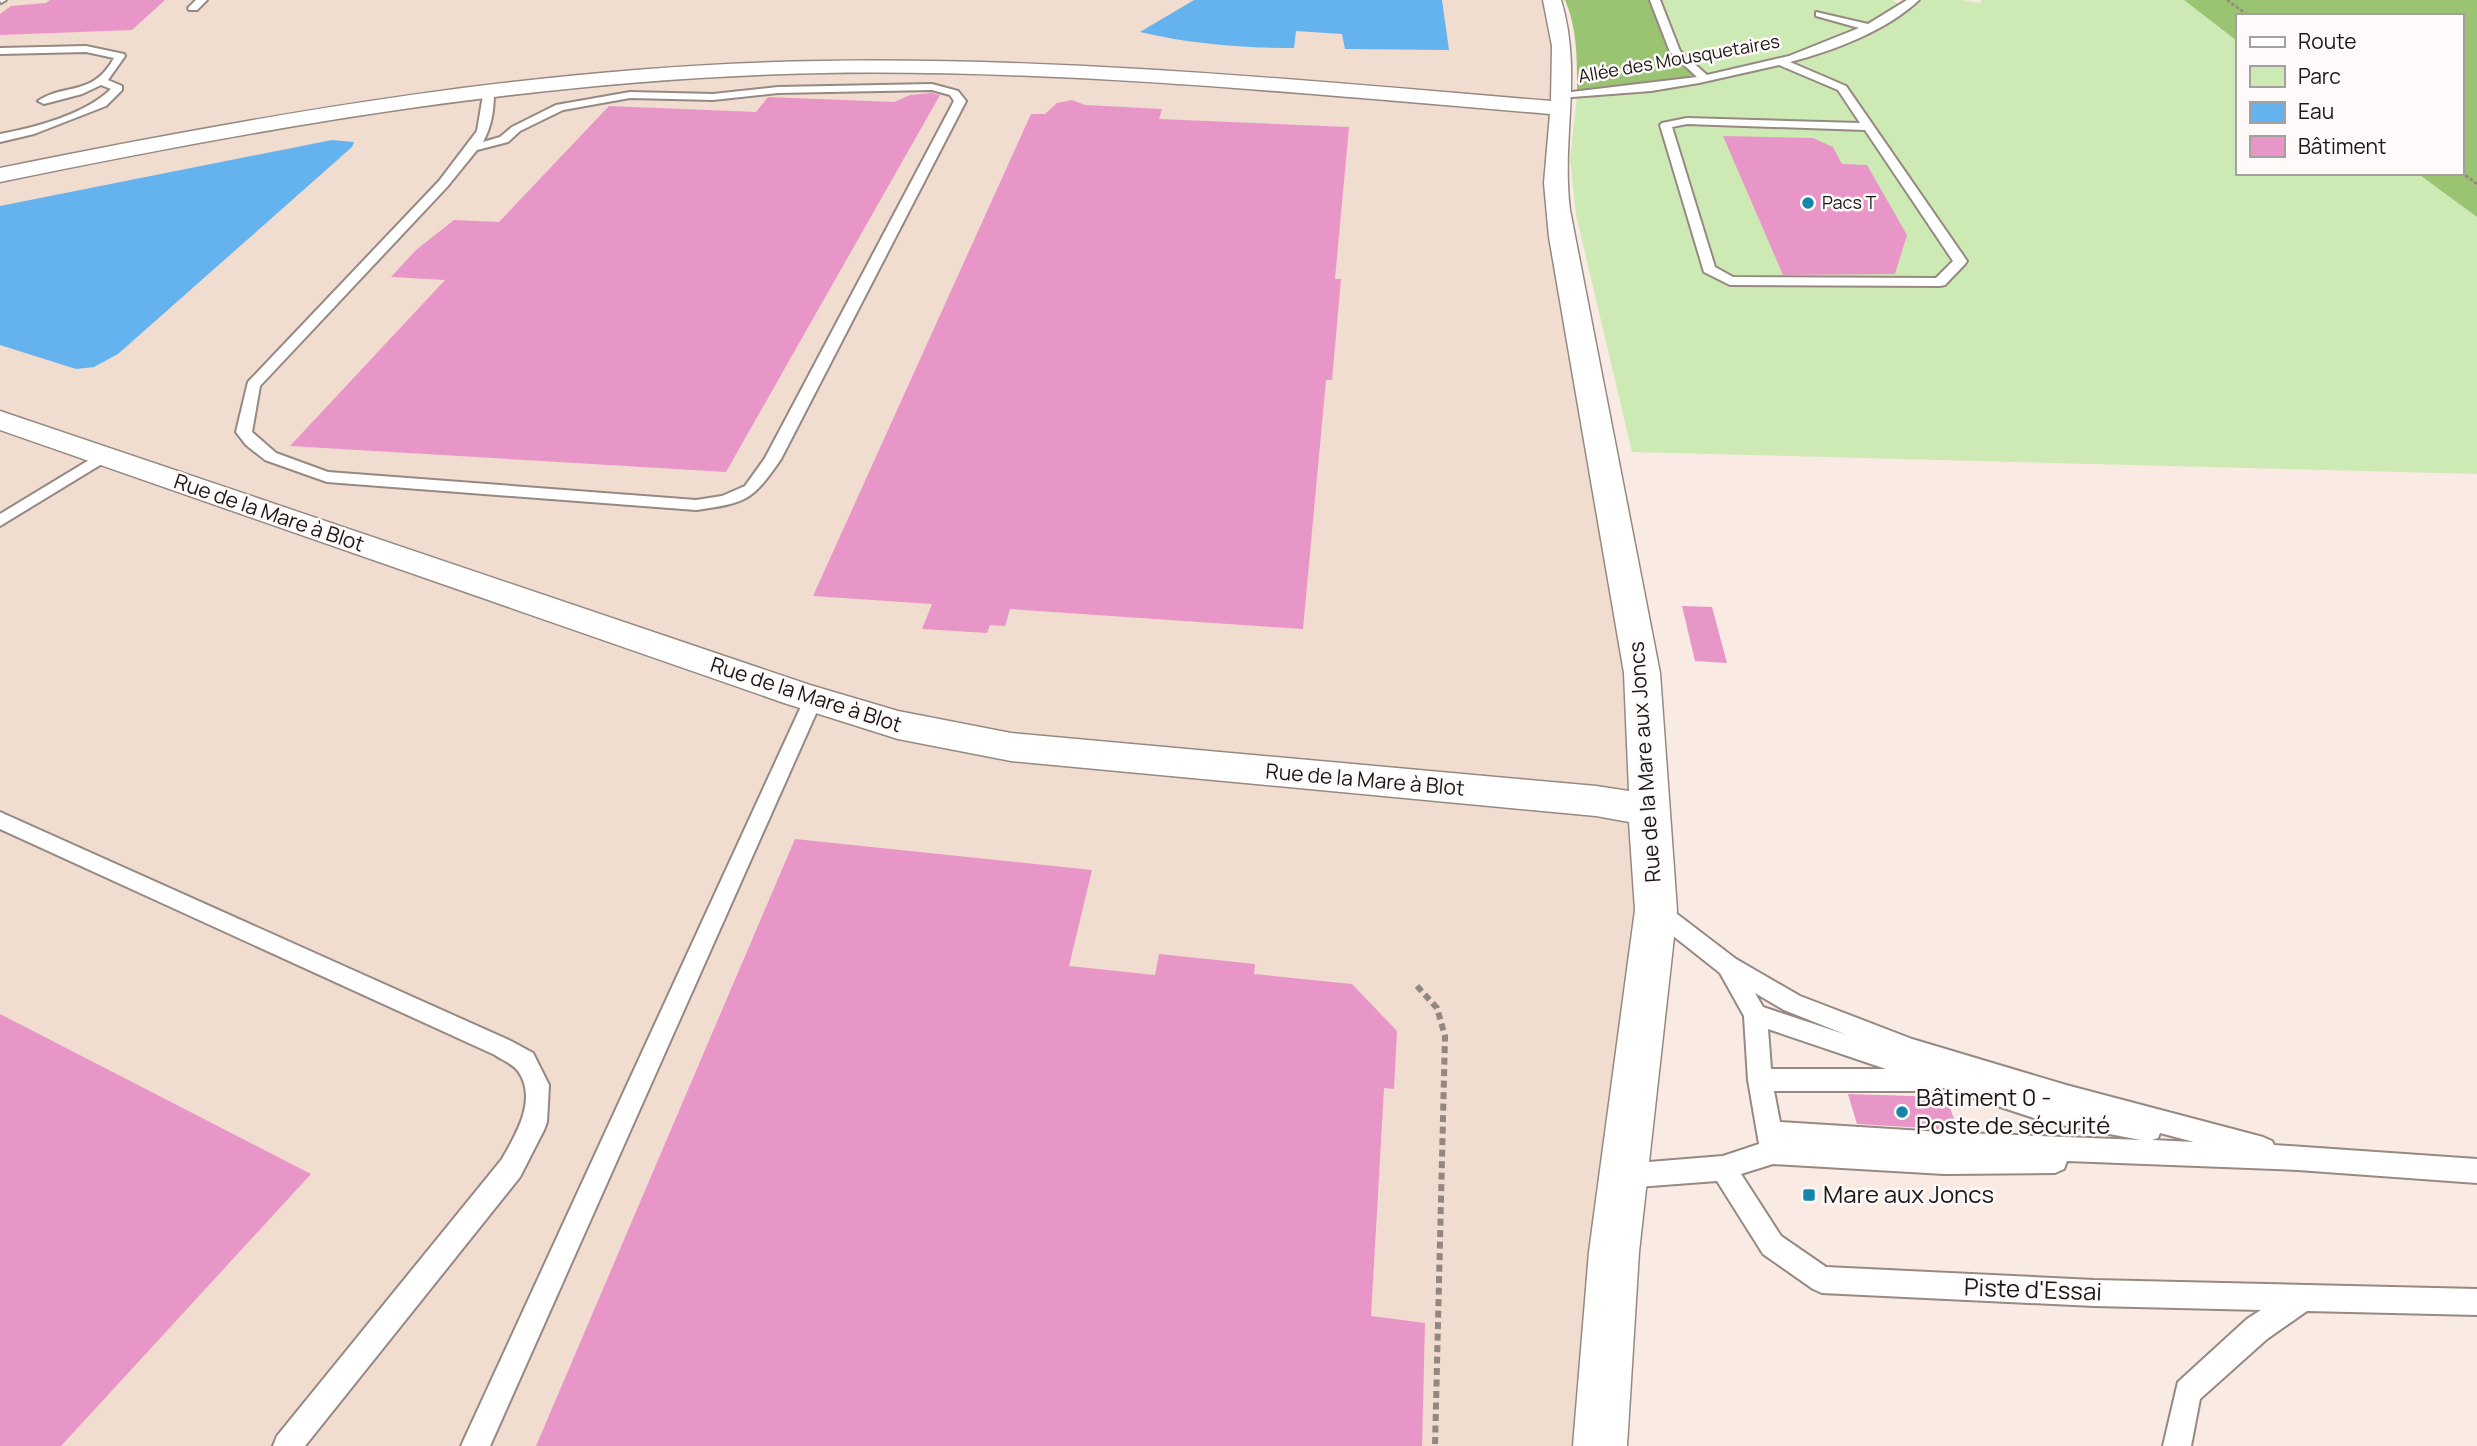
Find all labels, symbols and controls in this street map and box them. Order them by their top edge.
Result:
legend [2236,14,2463,175]
text: Route [2298,27,2356,55]
street label: Allée des Mousquetaires [1576,28,1781,88]
text: Parc [2298,62,2341,90]
text: Eau [2298,97,2334,125]
text: Bâtiment [2298,132,2386,160]
place label: Pacs T [1822,190,1876,214]
marker: Pacs T [1800,195,1816,211]
street label: Rue de la Mare à Blot [170,466,368,558]
street label: Rue de la Mare aux Joncs [1622,641,1666,884]
street label: Rue de la Mare à Blot [707,650,906,738]
street label: Rue de la Mare à Blot [1264,756,1466,802]
place label: Bâtiment 0 - Poste de sécurité [1916,1080,2110,1141]
marker: Bâtiment 0 - Poste de sécurité [1894,1104,1910,1120]
place label: Mare aux Joncs [1823,1177,1994,1210]
marker: Mare aux Joncs [1801,1187,1817,1203]
street label: Piste d'Essai [1964,1270,2103,1307]

